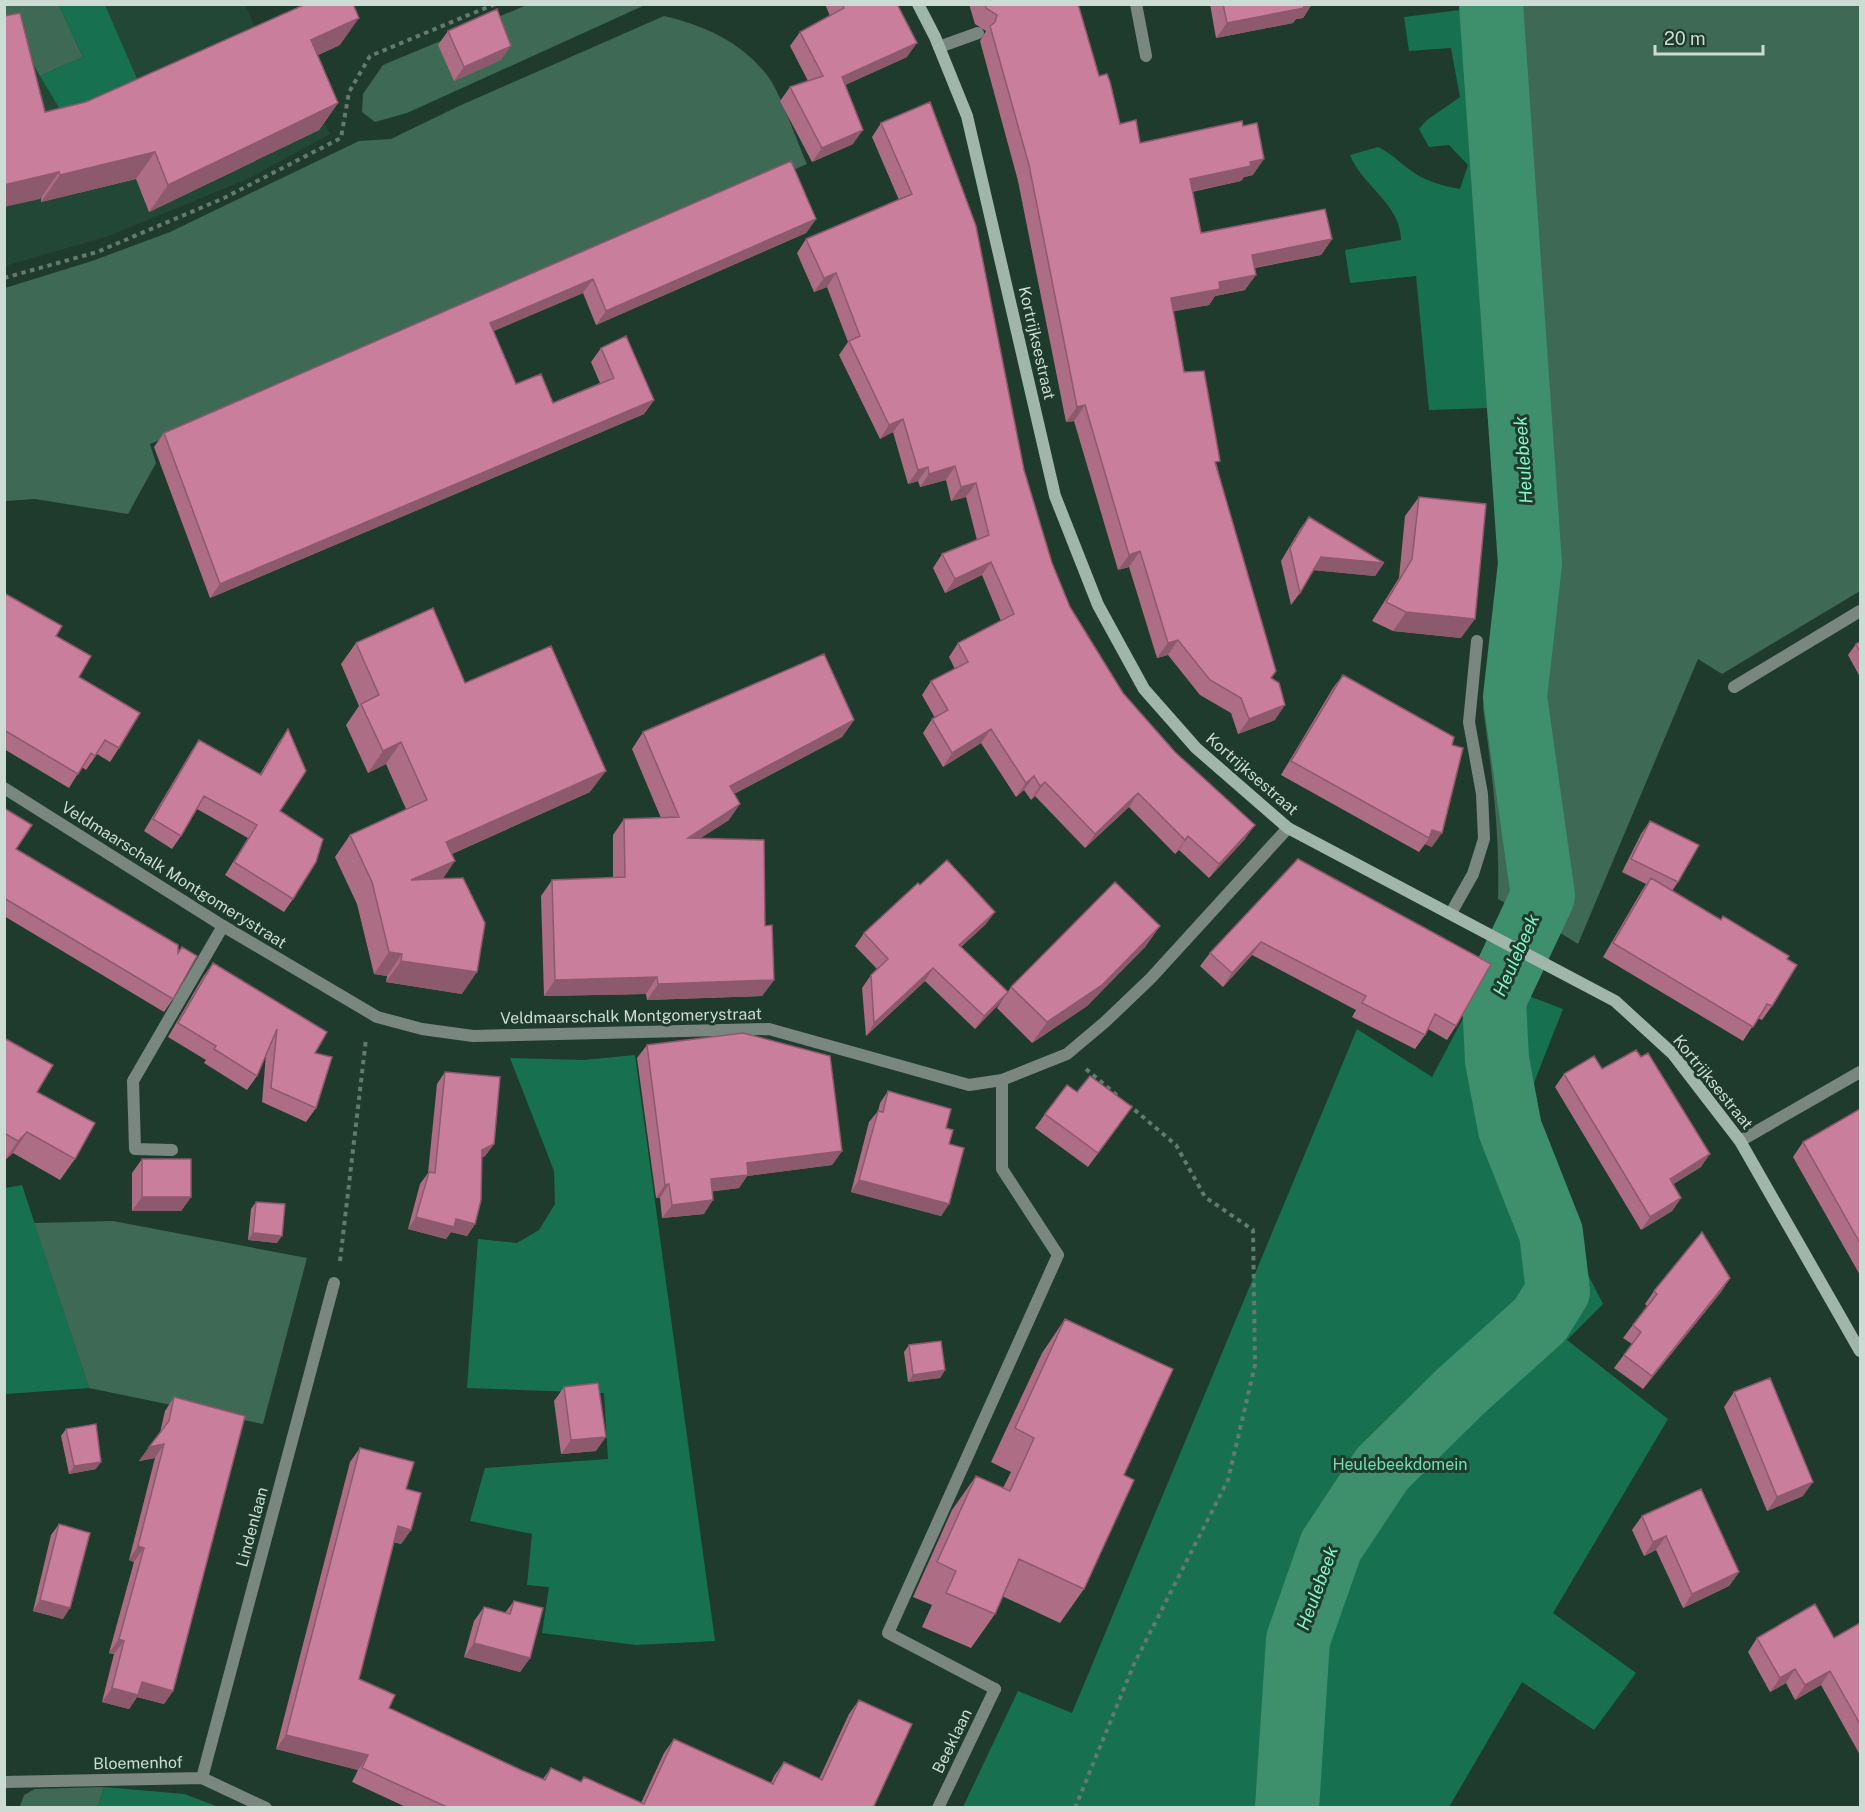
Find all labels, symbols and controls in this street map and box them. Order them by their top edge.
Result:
scale bar [1655,18,1763,56]
text: 20 m [1664,28,1706,49]
street label: Kortrijksestraat [1015,284,1059,402]
water label: Heulebeek [1509,415,1537,504]
street label: Kortrijksestraat [1202,729,1302,819]
street label: Veldmaarschalk Montgomerystraat [58,798,290,952]
water label: Heulebeek [1489,910,1544,999]
street label: Veldmaarschalk Montgomerystraat [500,1004,762,1028]
street label: Kortrijksestraat [1669,1031,1757,1133]
park label: Heulebeekdomein [1332,1455,1468,1474]
street label: Lindenlaan [232,1485,272,1569]
water label: Heulebeek [1292,1543,1342,1633]
street label: Beeklaan [928,1706,976,1776]
street label: Bloemenhof [93,1753,183,1773]

